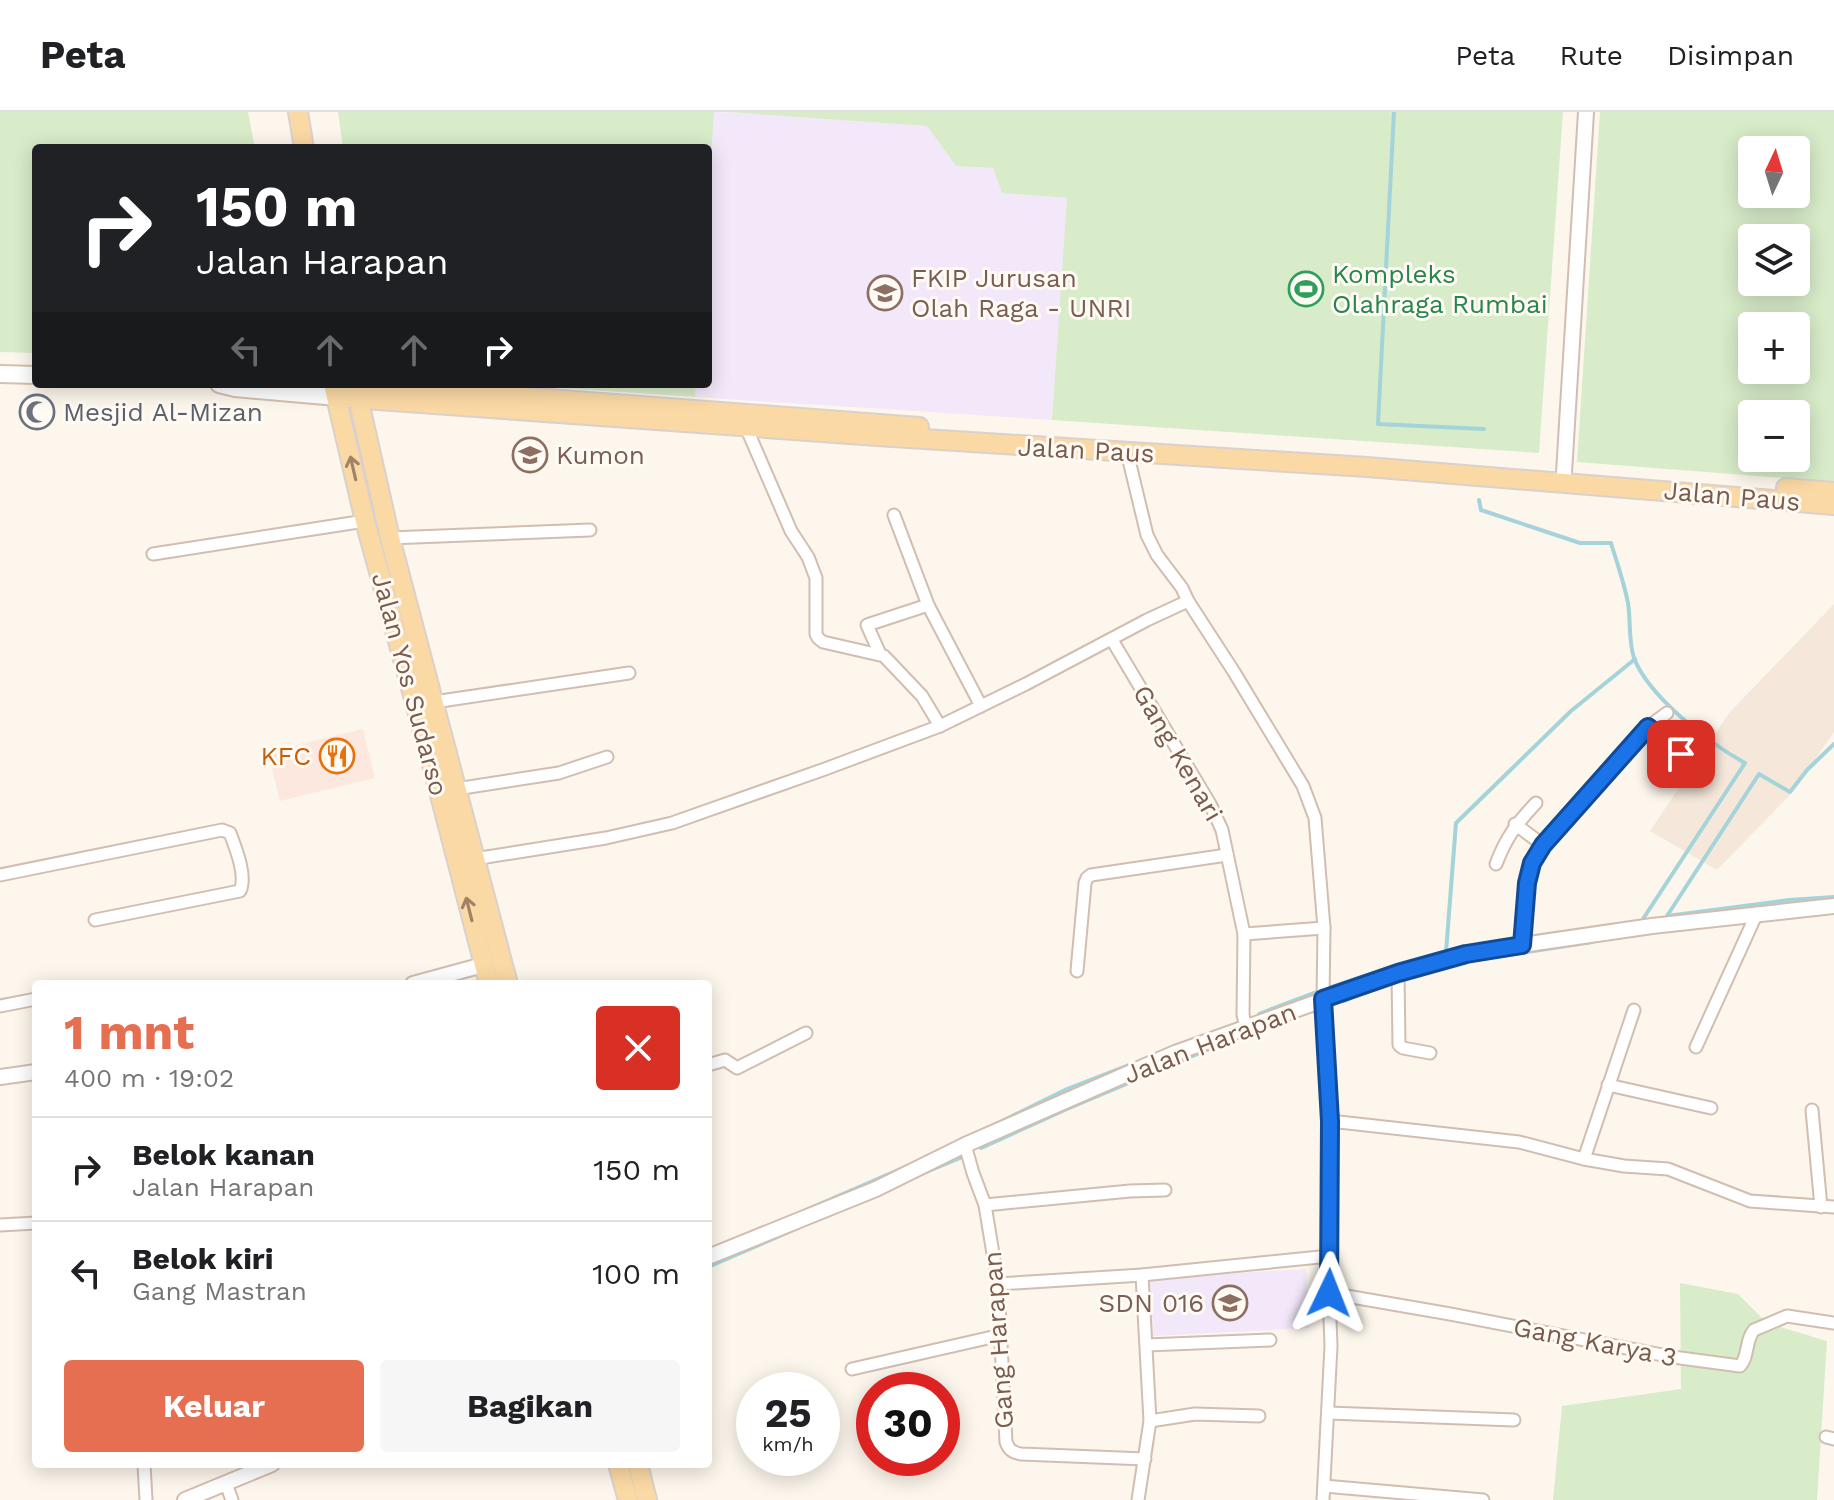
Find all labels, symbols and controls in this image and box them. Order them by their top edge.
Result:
text: Peta [40,33,126,77]
text: Peta [1455,39,1515,72]
text: Rute [1559,39,1623,72]
text: Disimpan [1667,39,1794,72]
north arrow [1738,136,1810,208]
map controls [1738,136,1810,472]
text: 150 m [196,174,358,240]
icon: right [64,176,168,280]
button: layers [1738,224,1810,296]
text: Jalan Harapan [196,241,448,283]
place label: Kompleks Olahraga Rumbai [1332,259,1548,319]
place label: FKIP Jurusan Olah Raga - UNRI [911,263,1132,323]
sports icon: Kompleks Olahraga Rumbai [1287,270,1325,308]
school or university icon: FKIP Jurusan Olah Raga - UNRI [866,274,904,312]
button: + [1738,312,1810,384]
icon: left [224,328,268,372]
icon: ahead [308,328,352,372]
icon: ahead [392,328,436,372]
icon: right [476,328,520,372]
mosque icon: Mesjid Al-Mizan [18,393,56,431]
place label: Mesjid Al-Mizan [63,397,263,427]
button: − [1738,400,1810,472]
street label: Jalan Paus [1017,431,1155,469]
school or university icon: Kumon [511,436,549,474]
place label: Kumon [556,440,645,470]
one-way arrow [345,455,360,481]
street label: Jalan Paus [1662,475,1802,517]
street label: Jalan Yos Sudarso [366,569,454,799]
street label: Gang Kenari [1127,680,1229,826]
pin [1647,720,1715,788]
icon: arrive [1659,732,1703,776]
restaurant icon: KFC [318,737,356,775]
place label: KFC [261,741,311,771]
one-way arrow [460,896,475,922]
street label: Jalan Harapan [1120,996,1300,1090]
text: 1 mnt [64,1004,194,1061]
button: close [596,1006,680,1090]
text: 400 m · 19:02 [64,1063,234,1093]
text: Belok kanan [132,1137,315,1172]
icon: right [64,1147,108,1191]
text: 150 m [593,1152,680,1187]
text: Jalan Harapan [132,1172,314,1202]
text: Belok kiri [132,1241,274,1276]
street label: Gang Harapan [977,1250,1019,1430]
icon: left [64,1251,108,1295]
position arrow [1287,1251,1371,1335]
text: 100 m [592,1256,680,1291]
text: Gang Mastran [132,1276,307,1306]
school or university icon: SDN 016 [1211,1284,1249,1322]
place label: SDN 016 [1099,1288,1204,1318]
street label: Gang Karya 3 [1511,1311,1679,1373]
button: Keluar [64,1360,364,1452]
button: Bagikan [380,1360,680,1452]
speed limit sign: 30 [856,1372,960,1476]
text: 25 [764,1390,812,1437]
text: km/h [762,1432,814,1456]

